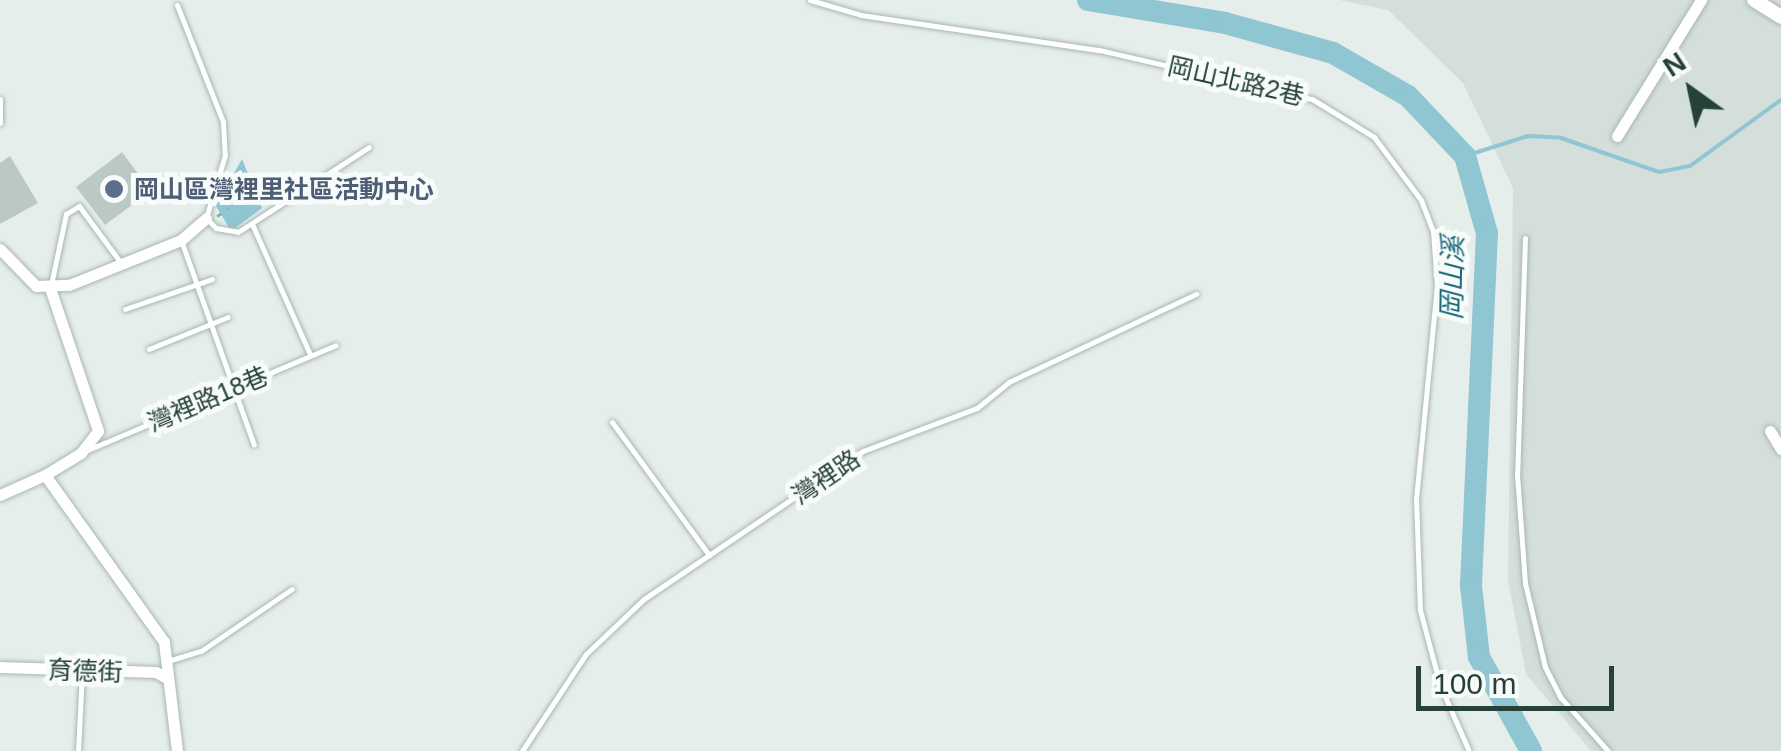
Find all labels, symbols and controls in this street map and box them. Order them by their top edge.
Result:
north arrow [1641,40,1741,140]
text: N [1657,46,1691,83]
street label: 岡山北路2巷 [1165,51,1307,111]
place label: 岡山區灣裡里社區活動中心 [134,174,434,204]
marker: 岡山區灣裡里社區活動中心 [103,178,125,200]
water label: 岡山溪 [1435,236,1471,320]
street label: 灣裡路18巷 [143,360,273,438]
street label: 灣裡路 [787,444,865,510]
scale bar [1421,646,1618,708]
street label: 育德街 [47,655,123,687]
text: 100 m [1433,667,1516,700]

